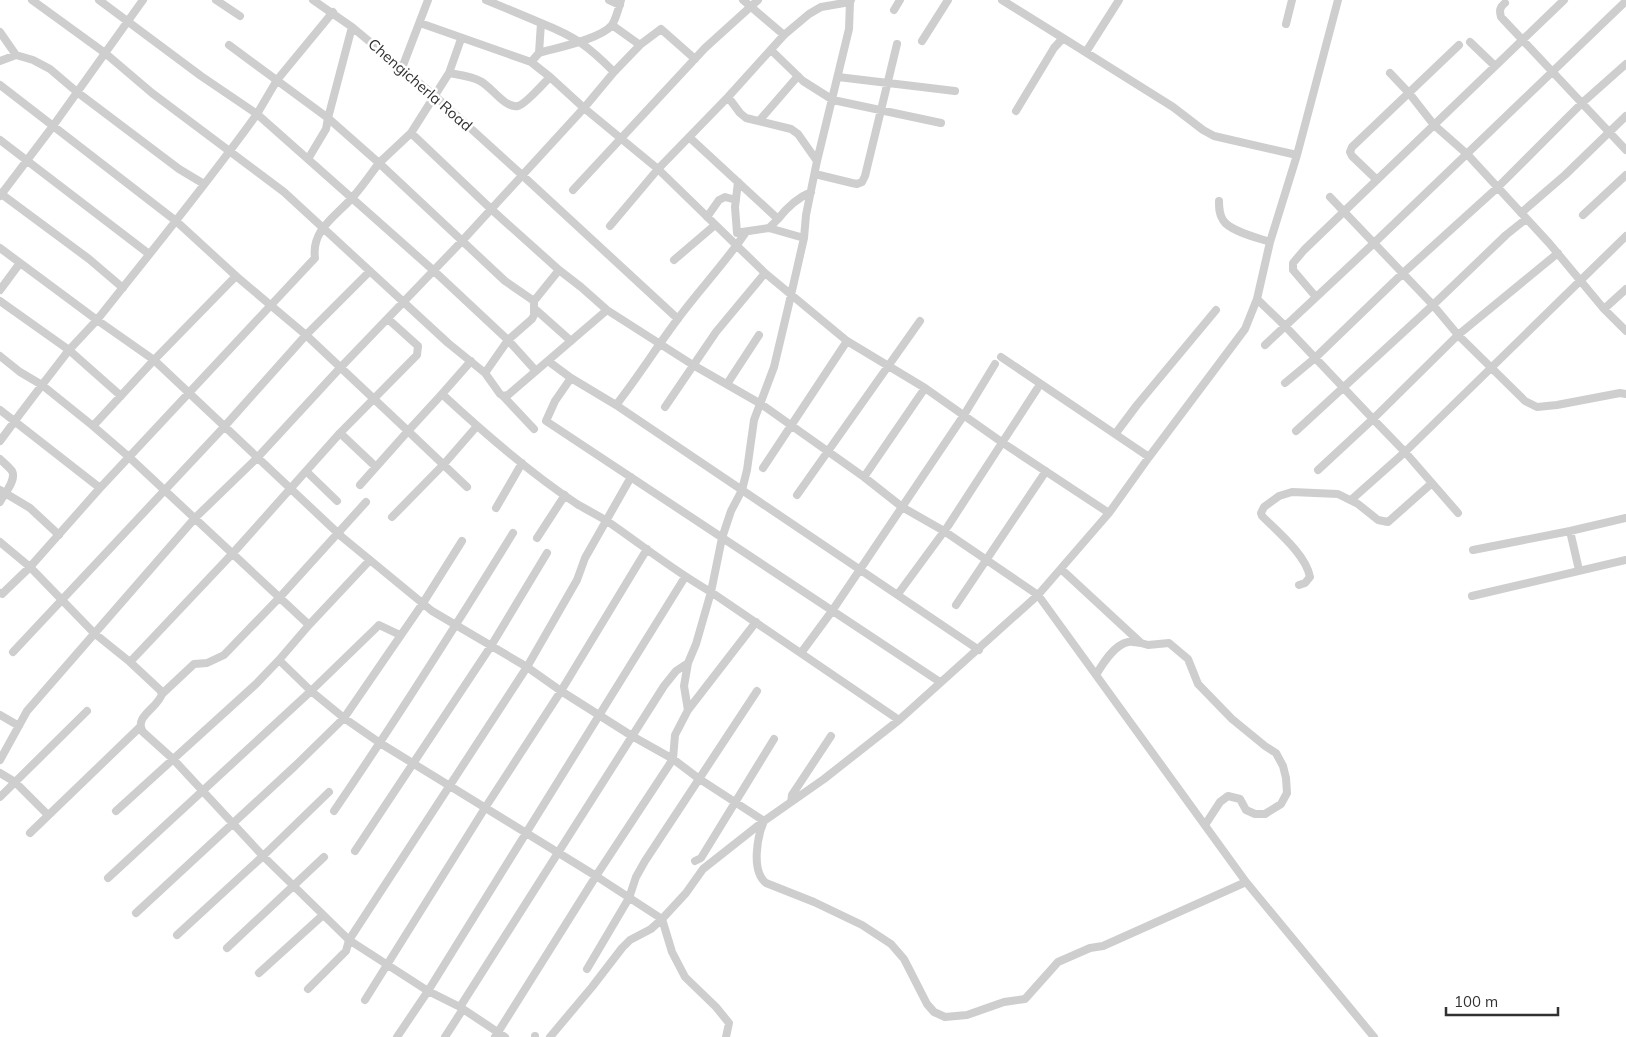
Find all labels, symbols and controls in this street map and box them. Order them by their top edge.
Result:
street label: Chengicherla Road [364,34,476,135]
scale bar [1446,984,1558,1016]
text: 100 m [1454,992,1498,1011]

